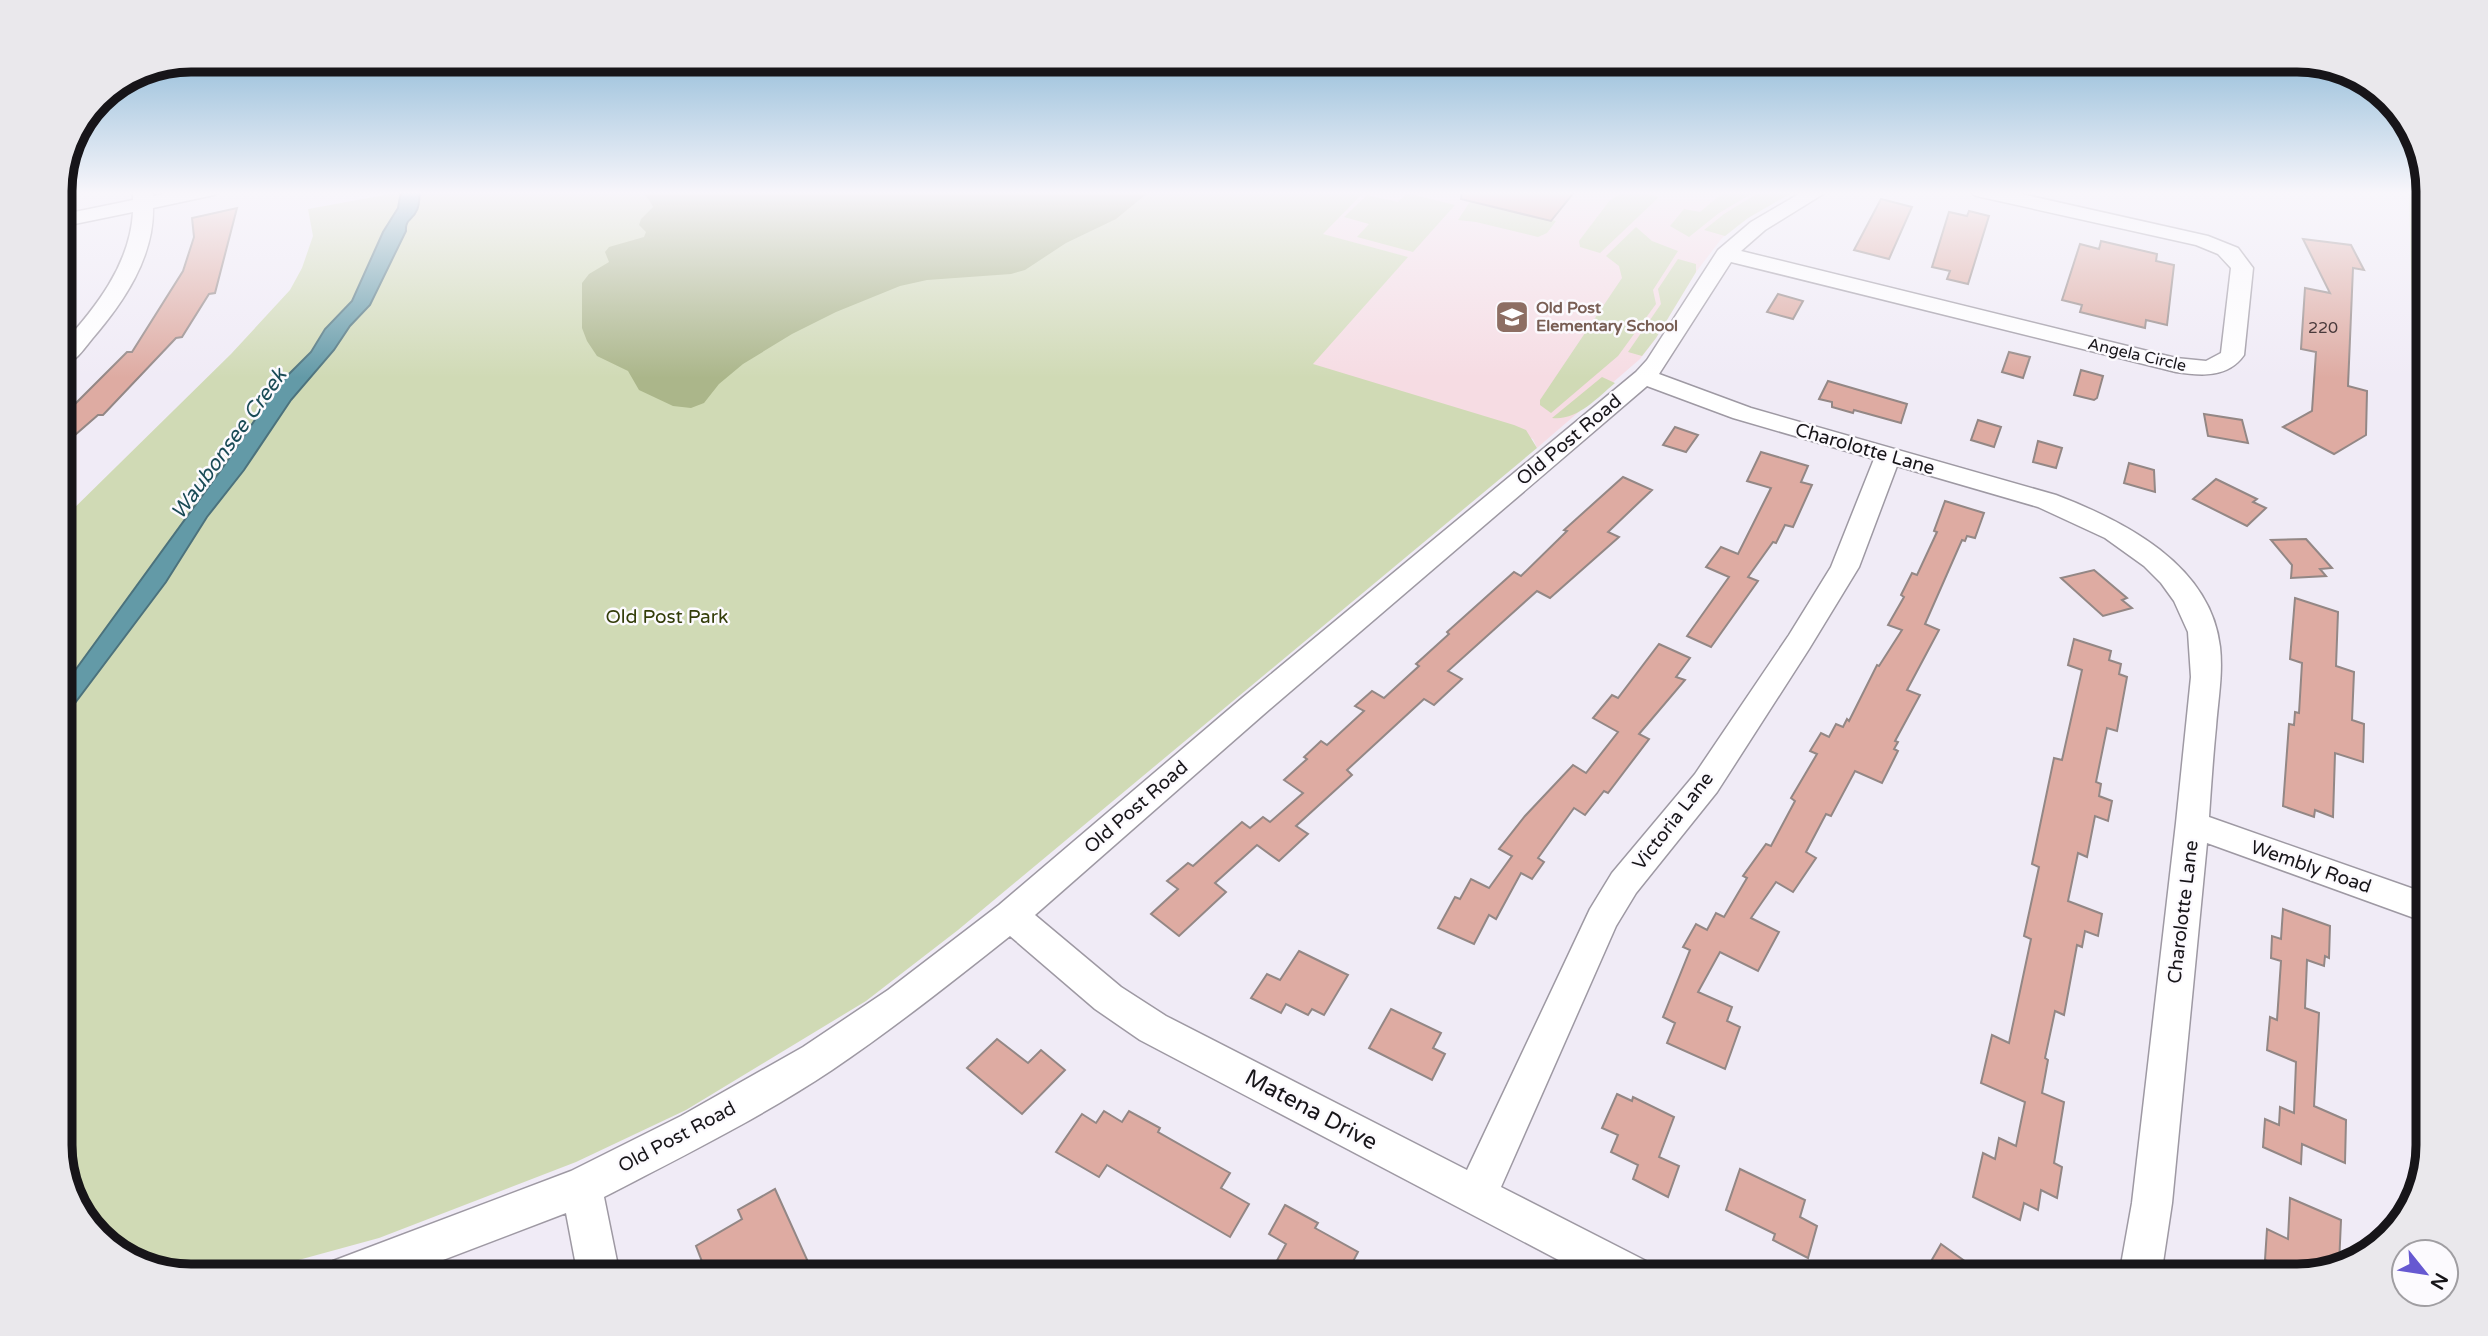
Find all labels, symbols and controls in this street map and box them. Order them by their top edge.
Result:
school or university icon: Old Post Elementary School [1493,298,1531,336]
place label: Old Post Elementary School [1536,298,1678,336]
house number: 220 [2308,318,2338,338]
street label: Angela Circle [2086,334,2188,376]
water label: Waubonsee Creek [166,362,293,524]
street label: Old Post Road [1512,390,1626,490]
street label: Charolotte Lane [1793,419,1937,479]
park label: Old Post Park [606,606,728,628]
street label: Old Post Road [1080,756,1192,858]
street label: Victoria Lane [1628,768,1718,874]
street label: Wembly Road [2248,836,2374,898]
street label: Charolotte Lane [2163,839,2203,985]
street label: Matena Drive [1240,1063,1382,1157]
street label: Old Post Road [614,1097,740,1177]
north arrow [2390,1238,2460,1308]
text: N [2426,1269,2452,1293]

